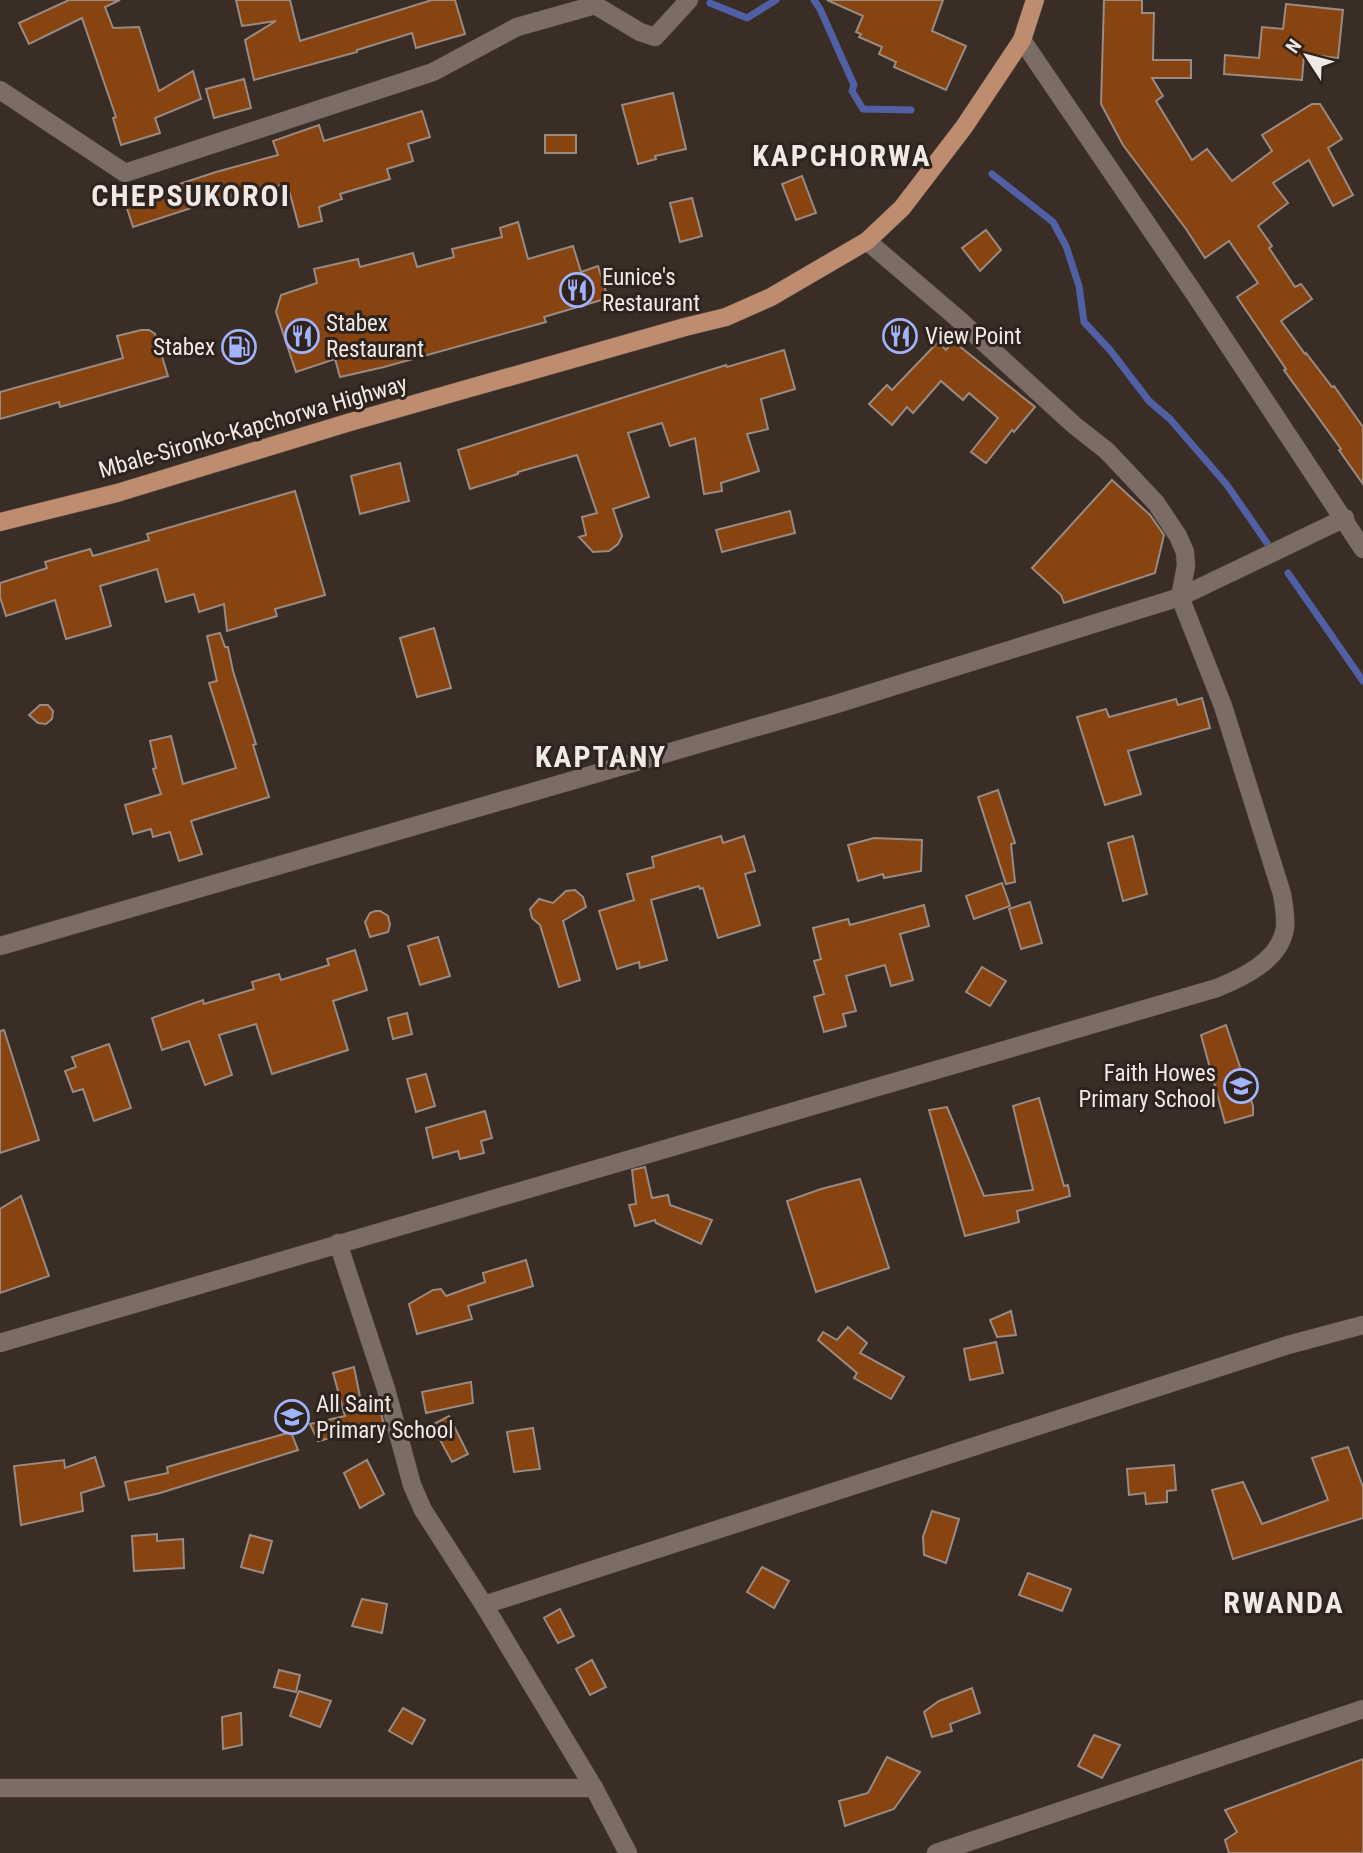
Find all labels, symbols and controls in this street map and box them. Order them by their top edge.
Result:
north arrow [1272,21,1342,91]
text: N [1281,35,1306,58]
district label: KAPCHORWA [752,138,932,173]
district label: CHEPSUKOROI [91,178,291,213]
place label: Eunice's Restaurant [602,264,700,317]
restaurant icon: Eunice's Restaurant [558,271,596,309]
place label: Stabex Restaurant [326,310,424,363]
restaurant icon: Stabex Restaurant [283,317,321,355]
restaurant icon: View Point [881,317,919,355]
place label: View Point [925,323,1022,350]
fuel station icon: Stabex [220,328,258,366]
place label: Stabex [153,334,215,361]
street label: Mbale-Sironko-Kapchorwa Highway [96,370,411,484]
district label: KAPTANY [535,739,667,774]
place label: Faith Howes Primary School [1079,1060,1216,1113]
school or university icon: Faith Howes Primary School [1222,1067,1260,1105]
place label: All Saint Primary School [316,1391,453,1444]
school or university icon: All Saint Primary School [273,1398,311,1436]
district label: RWANDA [1223,1585,1345,1620]

